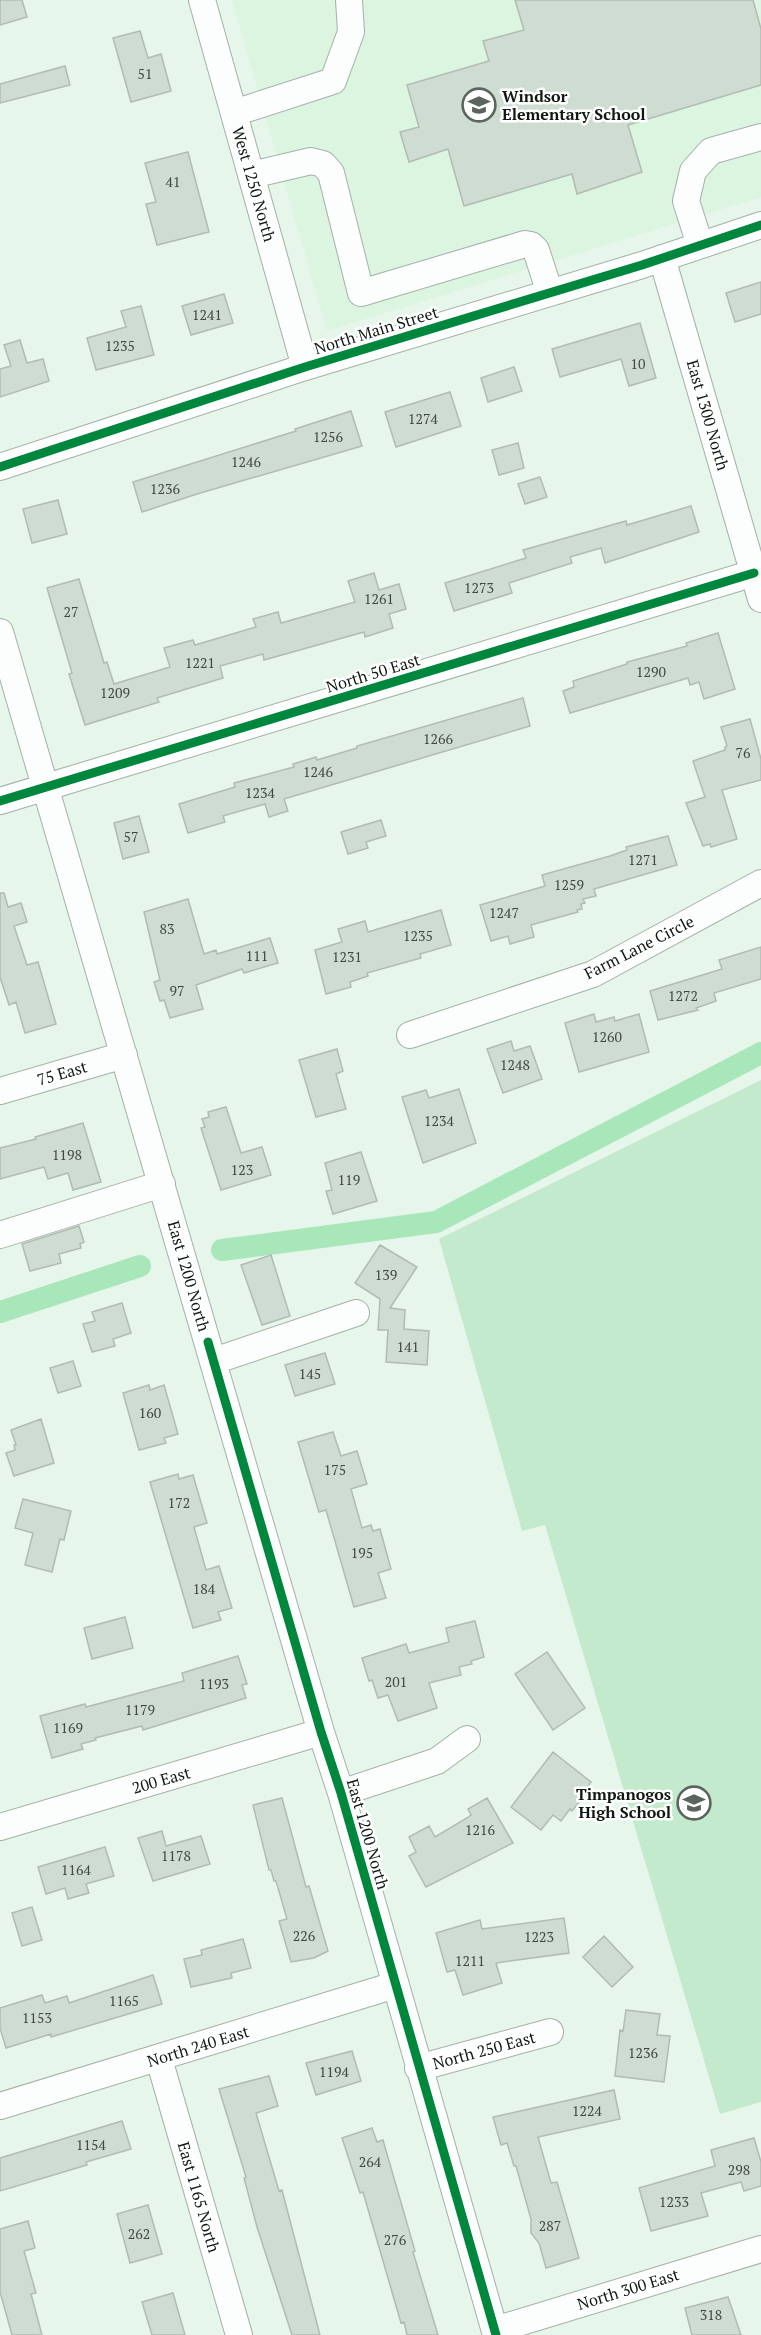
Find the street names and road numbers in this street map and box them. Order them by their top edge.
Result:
street label: West 1250 North [227,124,281,245]
street label: North Main Street [311,301,441,359]
street label: East 1300 North [682,357,734,473]
street label: North 50 East [323,648,423,698]
street label: Farm Lane Circle [580,910,698,984]
street label: 75 East [34,1055,90,1091]
street label: East 1200 North [163,1218,215,1334]
street label: 200 East [129,1761,193,1799]
street label: East 1200 North [342,1776,394,1892]
street label: North 240 East [144,2020,252,2072]
street label: North 250 East [430,2026,538,2074]
street label: East 1165 North [173,2139,225,2255]
street label: North 300 East [574,2263,682,2315]

